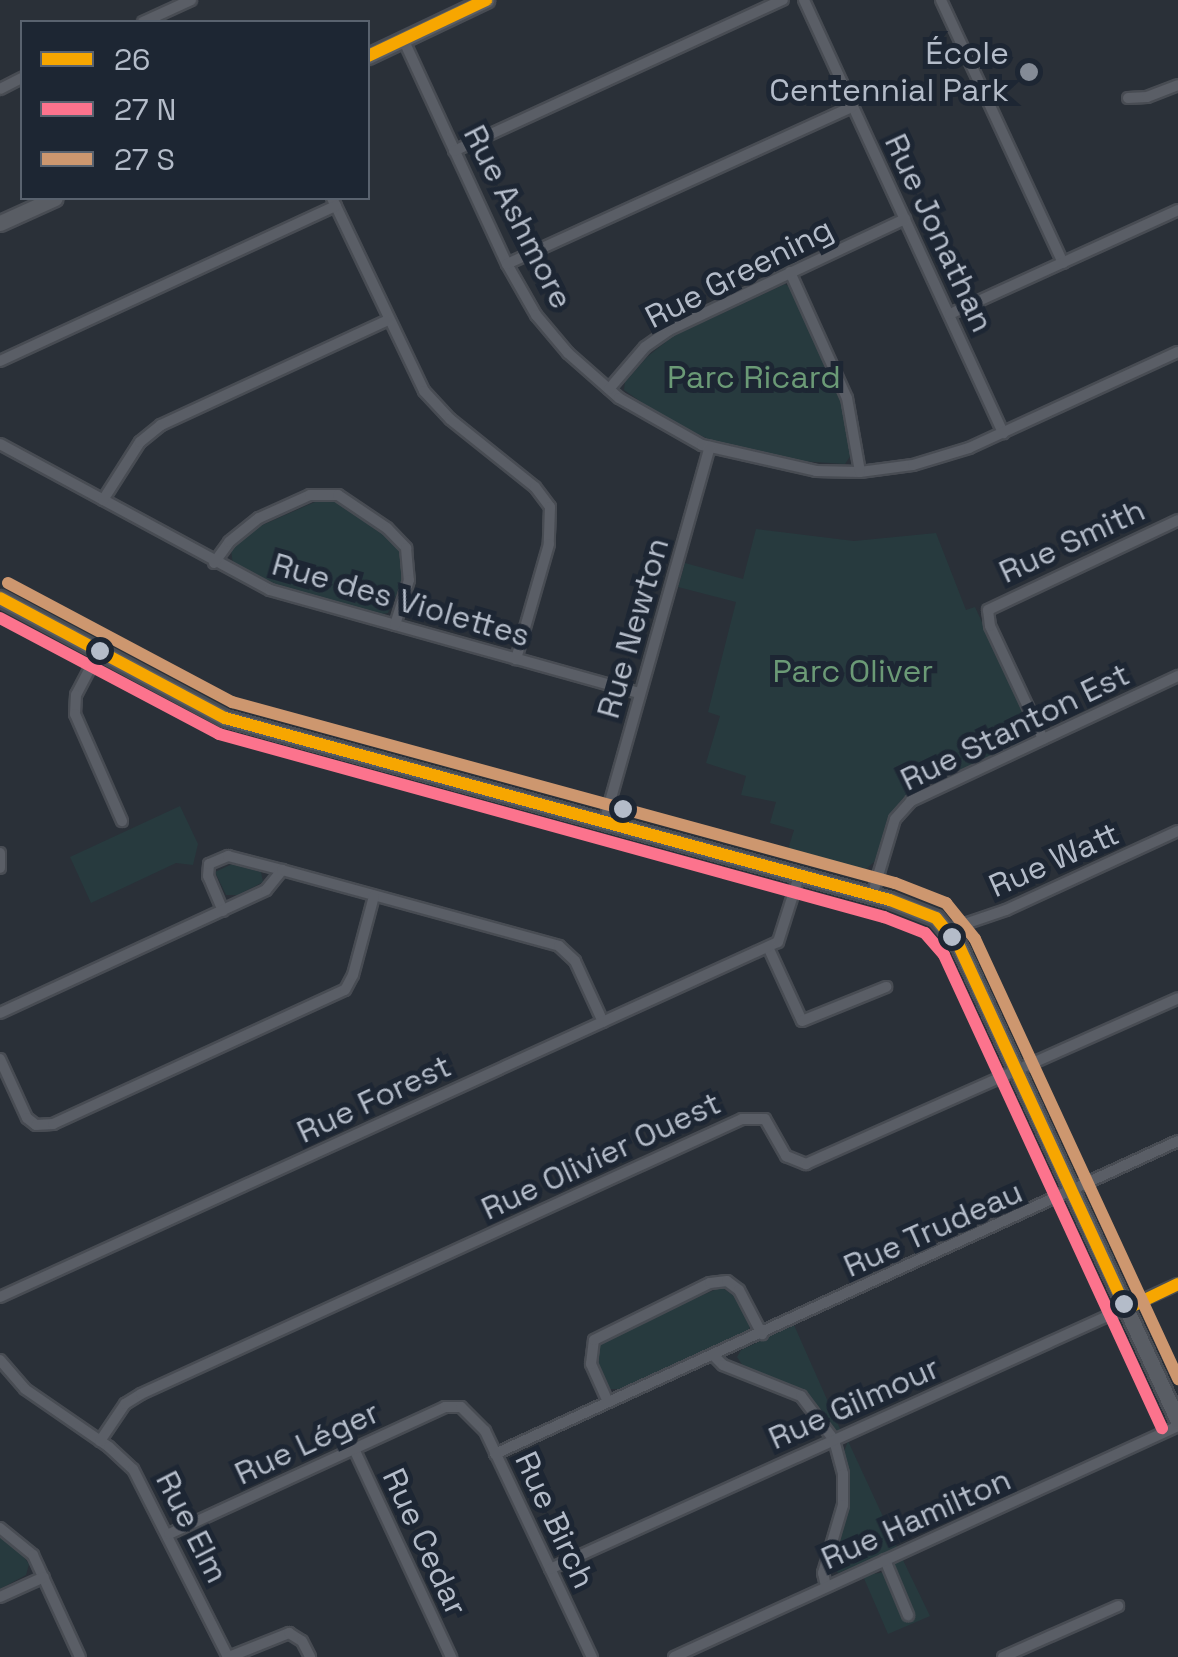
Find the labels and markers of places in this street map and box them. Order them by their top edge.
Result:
place label: École Centennial Park [769,35,1009,110]
marker: École Centennial Park [1018,61,1040,83]
unlabelled marker [90,641,110,661]
unlabelled marker [613,799,633,819]
unlabelled marker [942,927,962,947]
unlabelled marker [1114,1294,1134,1314]

